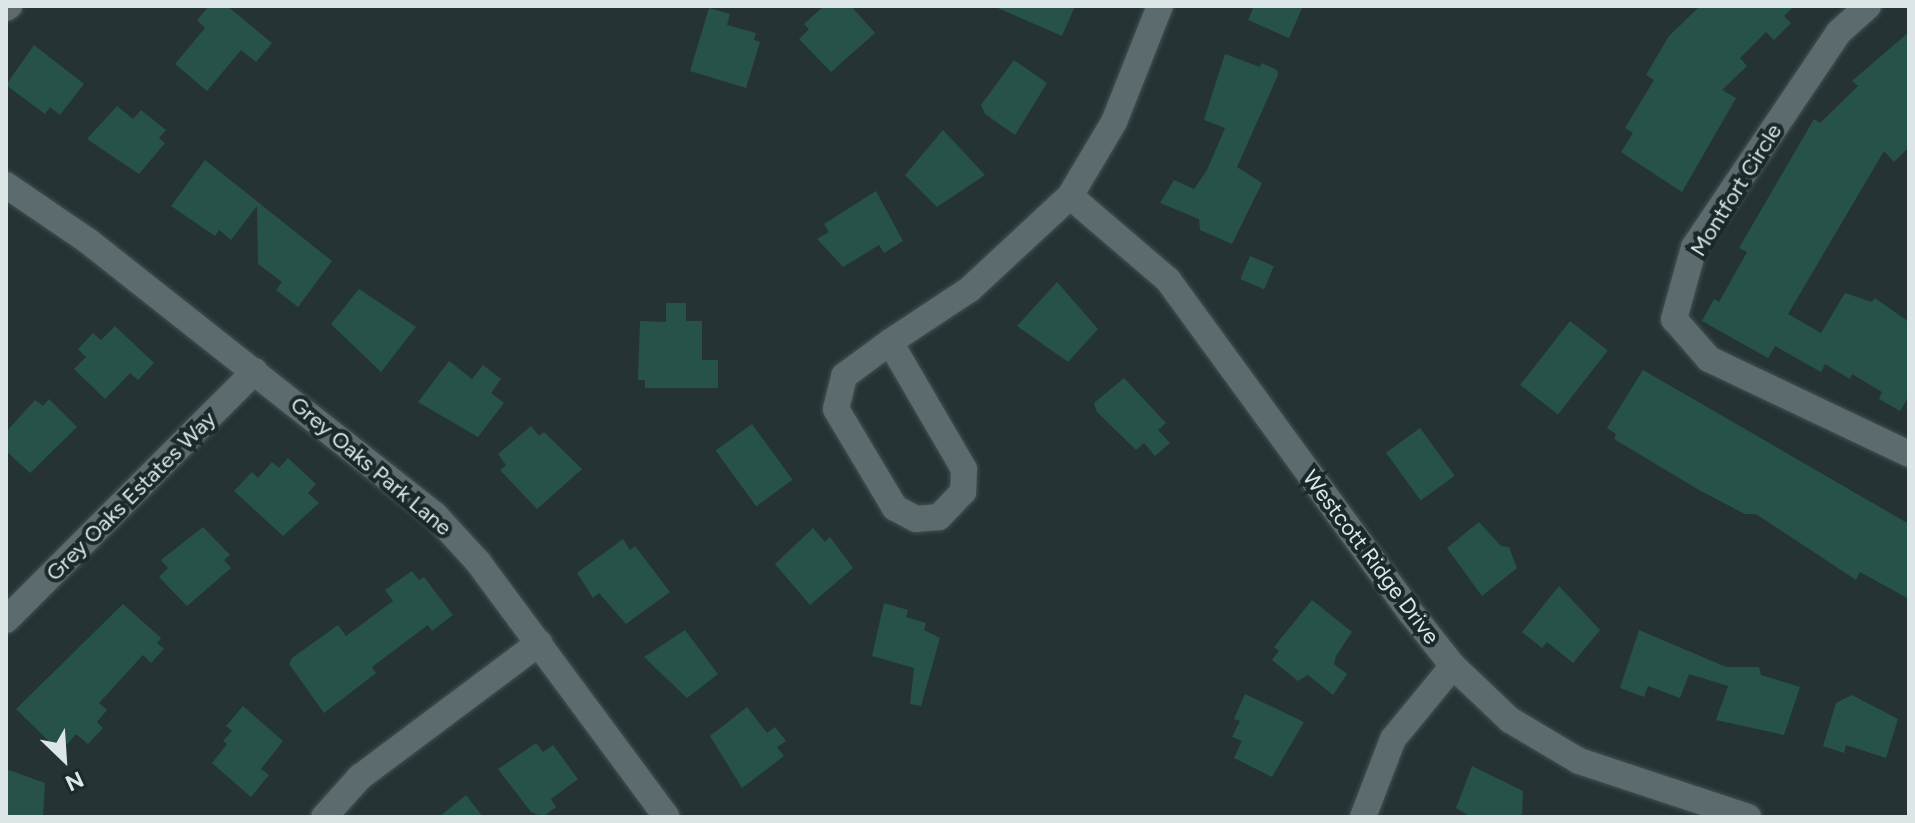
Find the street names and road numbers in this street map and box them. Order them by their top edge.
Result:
street label: Montfort Circle [1685,119,1787,261]
street label: Grey Oaks Park Lane [285,391,457,541]
street label: Grey Oaks Estates Way [41,406,221,586]
street label: Westcott Ridge Drive [1297,465,1445,649]

